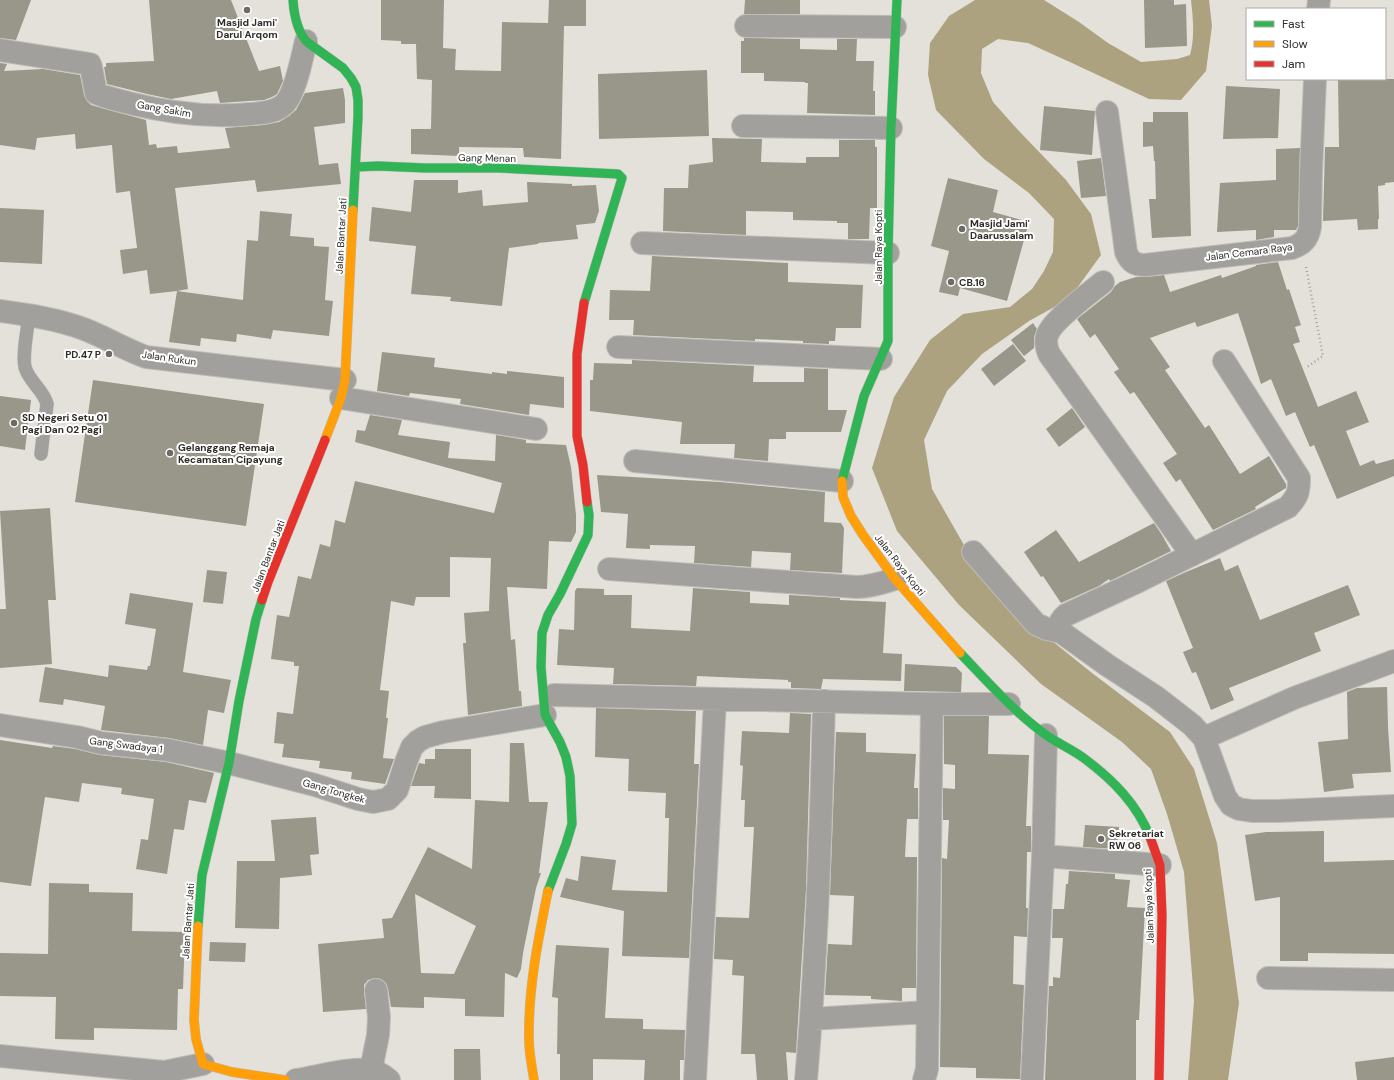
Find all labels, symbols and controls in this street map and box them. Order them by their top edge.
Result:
marker: Masjid Jami' Darul Arqom [242,5,252,15]
legend [1246,8,1386,80]
place label: Masjid Jami' Darul Arqom [216,16,278,41]
text: Fast [1282,16,1305,32]
text: Slow [1282,36,1308,52]
text: Jam [1282,56,1305,72]
street label: Gang Sakim [136,98,192,120]
street label: Gang Menan [458,151,516,165]
street label: Jalan Bantar Jati [333,198,349,274]
street label: Jalan Raya Kopti [872,210,885,284]
place label: Masjid Jami' Daarussalam [970,217,1033,242]
marker: Masjid Jami' Daarussalam [957,224,967,234]
street label: Jalan Cemara Raya [1205,240,1293,264]
place label: CB.16 [959,276,985,289]
marker: CB.16 [946,277,956,287]
place label: PD.47 P [65,348,101,361]
street label: Jalan Rukun [141,348,197,368]
marker: PD.47 P [104,349,114,359]
place label: SD Negeri Setu 01 Pagi Dan 02 Pagi [22,411,107,436]
marker: SD Negeri Setu 01 Pagi Dan 02 Pagi [9,418,19,428]
place label: Gelanggang Remaja Kecamatan Cipayung [178,441,283,466]
marker: Gelanggang Remaja Kecamatan Cipayung [165,448,175,458]
street label: Jalan Bantar Jati [248,518,288,594]
street label: Jalan Raya Kopti [872,532,928,598]
street label: Gang Swadaya 1 [89,734,163,756]
street label: Gang Tongkek [301,776,367,806]
place label: Sekretariat RW 06 [1109,827,1164,852]
marker: Sekretariat RW 06 [1096,834,1106,844]
street label: Jalan Raya Kopti [1141,868,1157,944]
street label: Jalan Bantar Jati [179,883,197,959]

